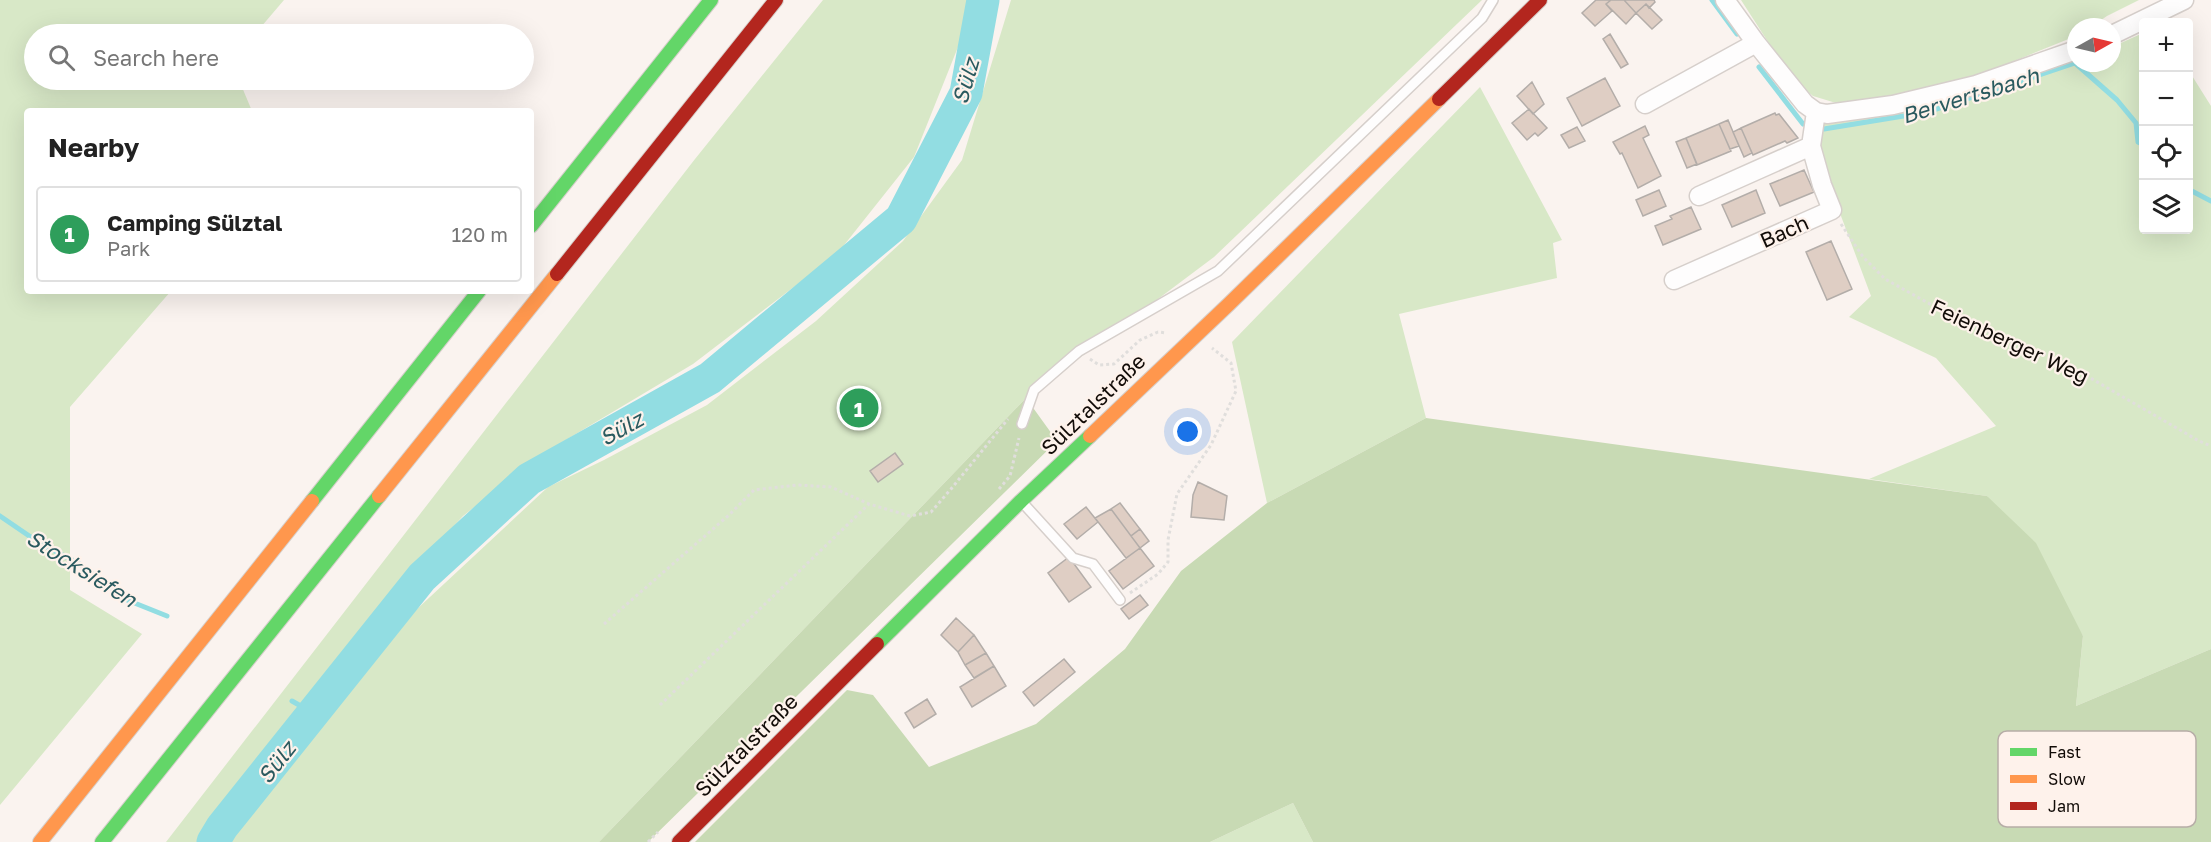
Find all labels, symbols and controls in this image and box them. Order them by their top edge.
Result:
north arrow [2067,18,2121,72]
map controls [2139,18,2193,234]
button: + [2139,18,2193,72]
search box [24,24,534,90]
icon: search [45,41,78,74]
text: Search here [93,44,219,71]
water label: Sülz [946,53,985,107]
water label: Bervertsbach [1898,61,2043,129]
button: − [2139,72,2193,126]
button: locate [2139,126,2193,180]
text: Nearby [48,132,139,163]
button: layers [2139,180,2193,234]
text: Camping Sülztal [107,209,282,236]
street label: Bach [1756,209,1812,253]
text: 1 [64,222,75,246]
text: 120 m [452,222,508,246]
text: Park [107,236,150,260]
street label: Feienberger Weg [1927,293,2093,389]
street label: Sülztalstraße [1035,348,1151,460]
pin: 1 [840,386,878,430]
water label: Sülz [594,404,650,451]
your location [1173,417,1202,446]
water label: Stocksiefen [22,524,143,613]
street label: Sülztalstraße [689,688,803,802]
legend [1998,731,2196,827]
water label: Sülz [251,733,302,788]
text: Fast [2048,742,2081,762]
text: Slow [2048,769,2086,789]
text: Jam [2048,796,2080,816]

